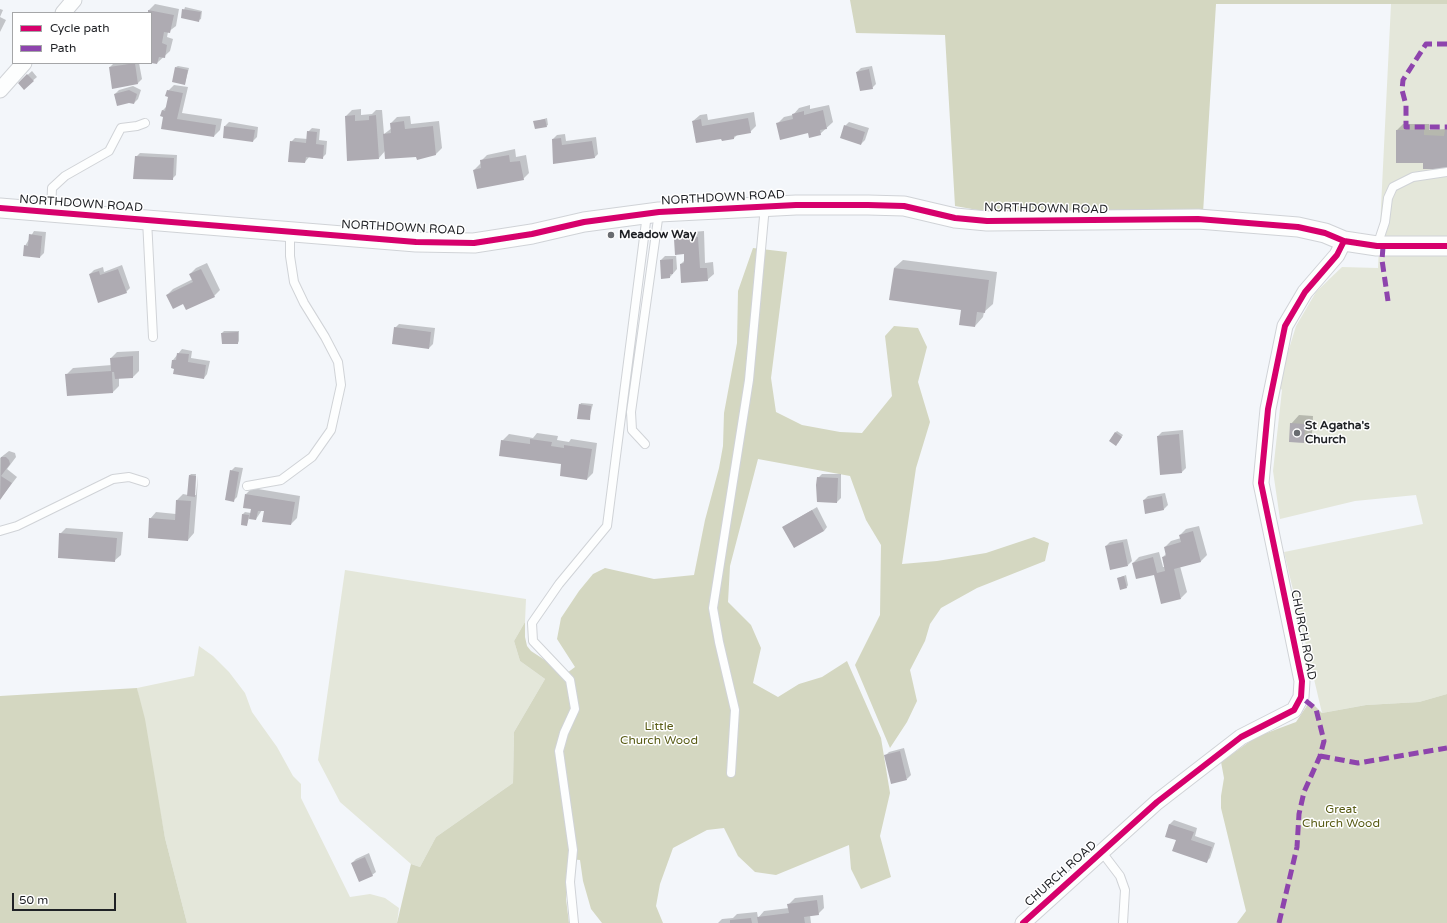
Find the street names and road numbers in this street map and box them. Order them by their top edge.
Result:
street label: NORTHDOWN ROAD [661,188,785,208]
street label: NORTHDOWN ROAD [19,192,143,216]
street label: NORTHDOWN ROAD [984,201,1108,217]
street label: NORTHDOWN ROAD [341,218,465,238]
street label: CHURCH ROAD [1287,589,1319,681]
street label: CHURCH ROAD [1022,838,1100,910]

